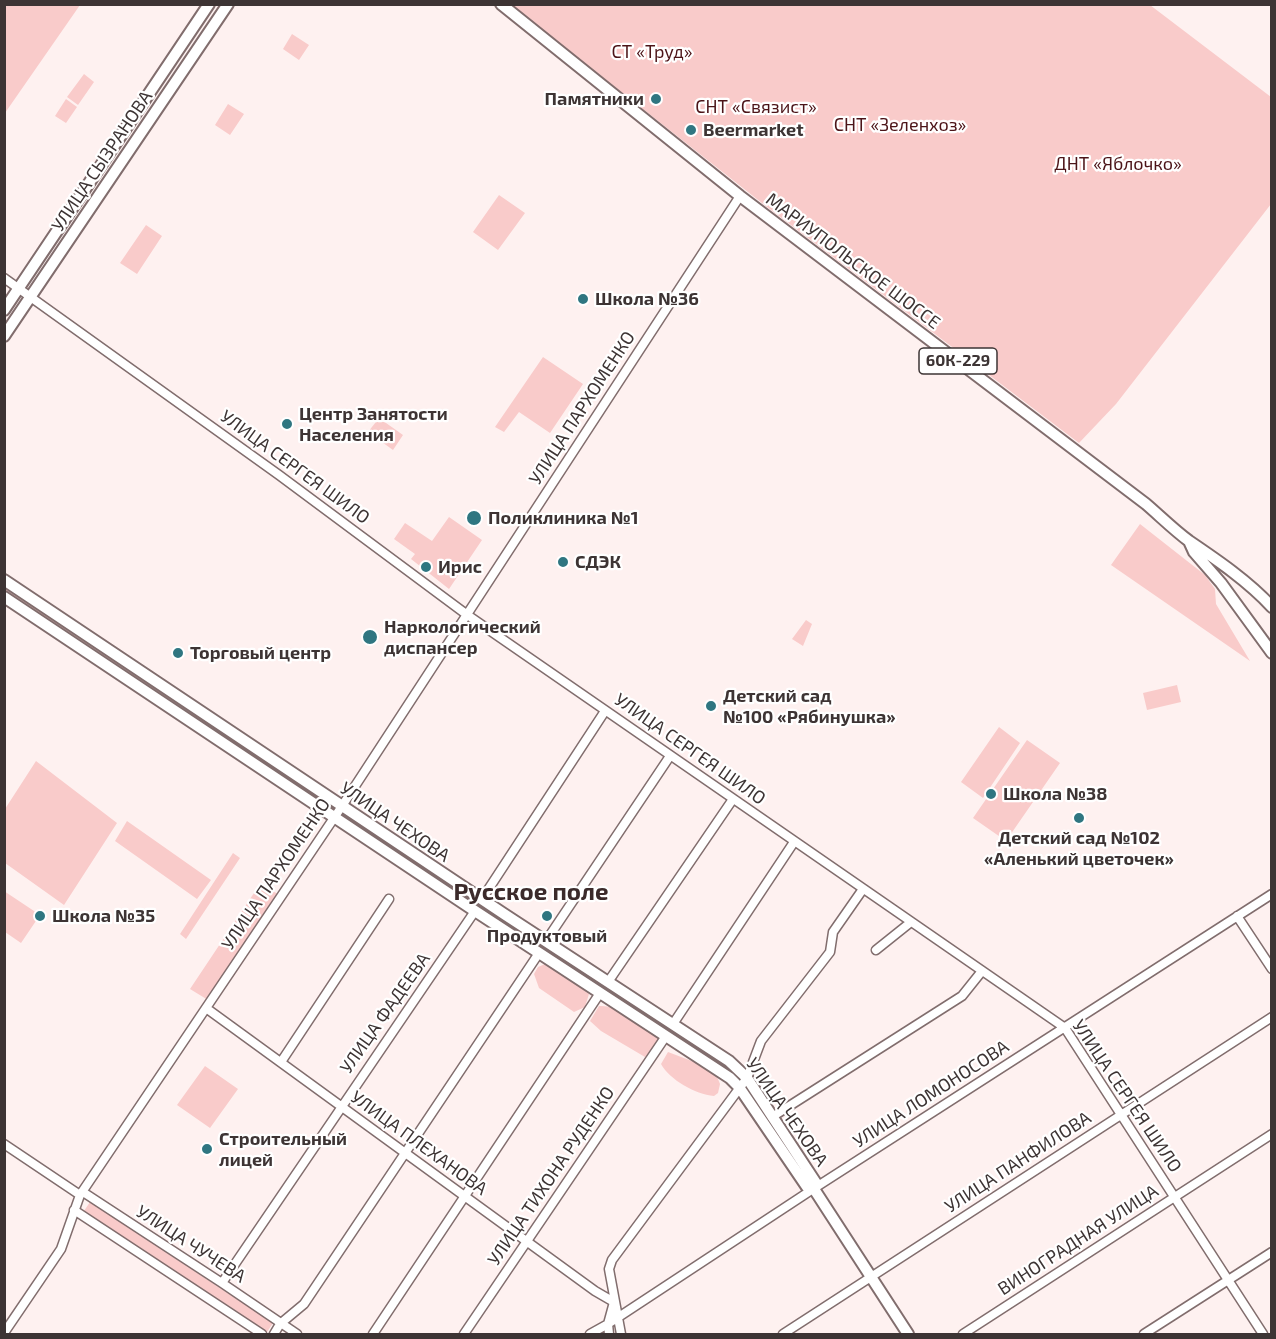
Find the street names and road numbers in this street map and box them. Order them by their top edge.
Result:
street label: УЛИЦА СЫЗРАНОВА [47,87,157,235]
street label: МАРИУПОЛЬСКОЕ ШОССЕ [762,188,944,334]
street label: УЛИЦА ПАРХОМЕНКО [524,327,640,489]
road number: 60К-229 [919,348,997,374]
street label: УЛИЦА СЕРГЕЯ ШИЛО [216,406,374,528]
street label: УЛИЦА СЕРГЕЯ ШИЛО [610,689,770,809]
street label: УЛИЦА ЧЕХОВА [336,777,454,867]
street label: УЛИЦА ПАРХОМЕНКО [217,794,335,954]
street label: УЛИЦА ФАДЕЕВА [335,949,435,1077]
street label: УЛИЦА СЕРГЕЯ ШИЛО [1068,1016,1186,1176]
street label: УЛИЦА ЛОМОНОСОВА [849,1036,1013,1152]
street label: УЛИЦА ЧЕХОВА [742,1054,832,1170]
street label: УЛИЦА ТИХОНА РУДЕНКО [483,1082,619,1270]
street label: УЛИЦА ПЛЕХАНОВА [346,1086,492,1200]
street label: УЛИЦА ПАНФИЛОВА [941,1107,1095,1217]
street label: ВИНОГРАДНАЯ УЛИЦА [994,1180,1162,1300]
street label: УЛИЦА ЧУЧЕВА [132,1201,250,1287]

